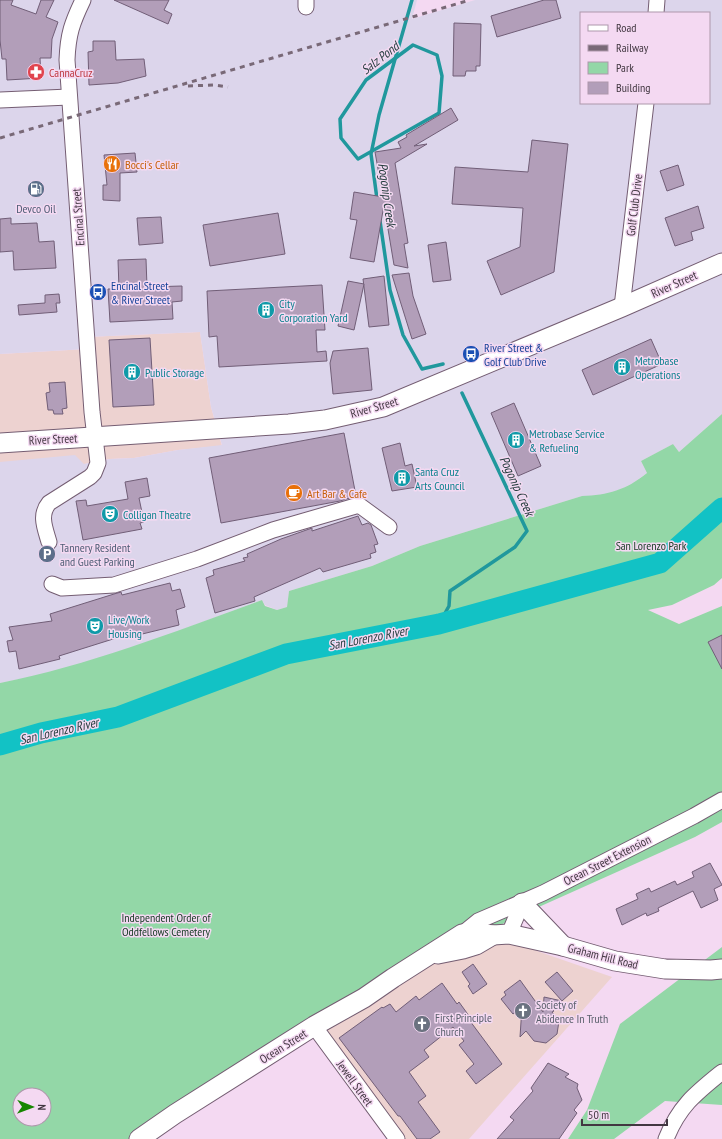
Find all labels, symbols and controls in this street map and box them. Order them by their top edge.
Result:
legend [580,12,710,104]
text: Road [616,20,636,35]
water label: Salz Pond [358,36,404,78]
text: Railway [616,40,649,55]
text: Park [616,60,634,75]
pharmacy icon: CannaCruz [26,62,46,82]
place label: CannaCruz [49,65,93,80]
text: Building [616,80,651,95]
restaurant icon: Bocci's Cellar [102,154,122,174]
place label: Bocci's Cellar [125,157,179,172]
water label: Pogonip Creek [374,162,400,230]
street label: Golf Club Drive [623,173,645,237]
fuel station icon: Devco Oil [26,179,46,199]
street label: Encinal Street [68,187,87,246]
place label: Devco Oil [16,201,56,216]
street label: River Street [649,267,700,301]
place label: Encinal Street & River Street [111,278,171,307]
bus stop icon: Encinal Street & River Street [88,282,108,302]
place label: City Corporation Yard [279,296,348,325]
building icon: City Corporation Yard [256,300,276,320]
place label: River Street & Golf Club Drive [484,340,547,369]
bus stop icon: River Street & Golf Club Drive [461,344,481,364]
place label: Metrobase Operations [635,353,680,382]
building icon: Metrobase Operations [612,357,632,377]
building icon: Public Storage [122,362,142,382]
place label: Public Storage [145,365,204,380]
street label: River Street [349,393,400,421]
place label: Metrobase Service & Refueling [529,426,605,455]
street label: River Street [28,430,78,448]
building icon: Metrobase Service & Refueling [506,430,526,450]
water label: Pogonip Creek [496,453,539,520]
place label: Santa Cruz Arts Council [415,464,465,493]
building icon: Santa Cruz Arts Council [392,468,412,488]
cafe icon: Art Bar & Cafe [284,483,304,503]
place label: Art Bar & Cafe [307,486,367,501]
theatre icon: Colligan Theatre [100,504,120,524]
place label: Colligan Theatre [123,507,191,522]
park label: San Lorenzo Park [616,538,687,553]
place label: Tannery Resident and Guest Parking [60,540,135,569]
parking icon: Tannery Resident and Guest Parking [37,544,57,564]
place label: Live/Work Housing [108,612,150,641]
theatre icon: Live/Work Housing [85,616,105,636]
water label: San Lorenzo River [327,622,411,654]
water label: San Lorenzo River [18,713,102,748]
street label: Ocean Street Extension [561,831,653,889]
park label: Independent Order of Oddfellows Cemetery [122,910,211,939]
street label: Graham Hill Road [566,940,640,972]
place label: Society of Abidence In Truth [536,997,608,1026]
church icon: Society of Abidence In Truth [513,1001,533,1021]
place label: First Principle Church [435,1010,492,1039]
church icon: First Principle Church [412,1014,432,1034]
street label: Ocean Street [257,1025,310,1066]
street label: Jewell Street [333,1056,377,1109]
north arrow [12,1087,52,1127]
scale bar [582,1101,667,1127]
text: N [35,1104,49,1110]
text: 50 m [588,1107,609,1122]

